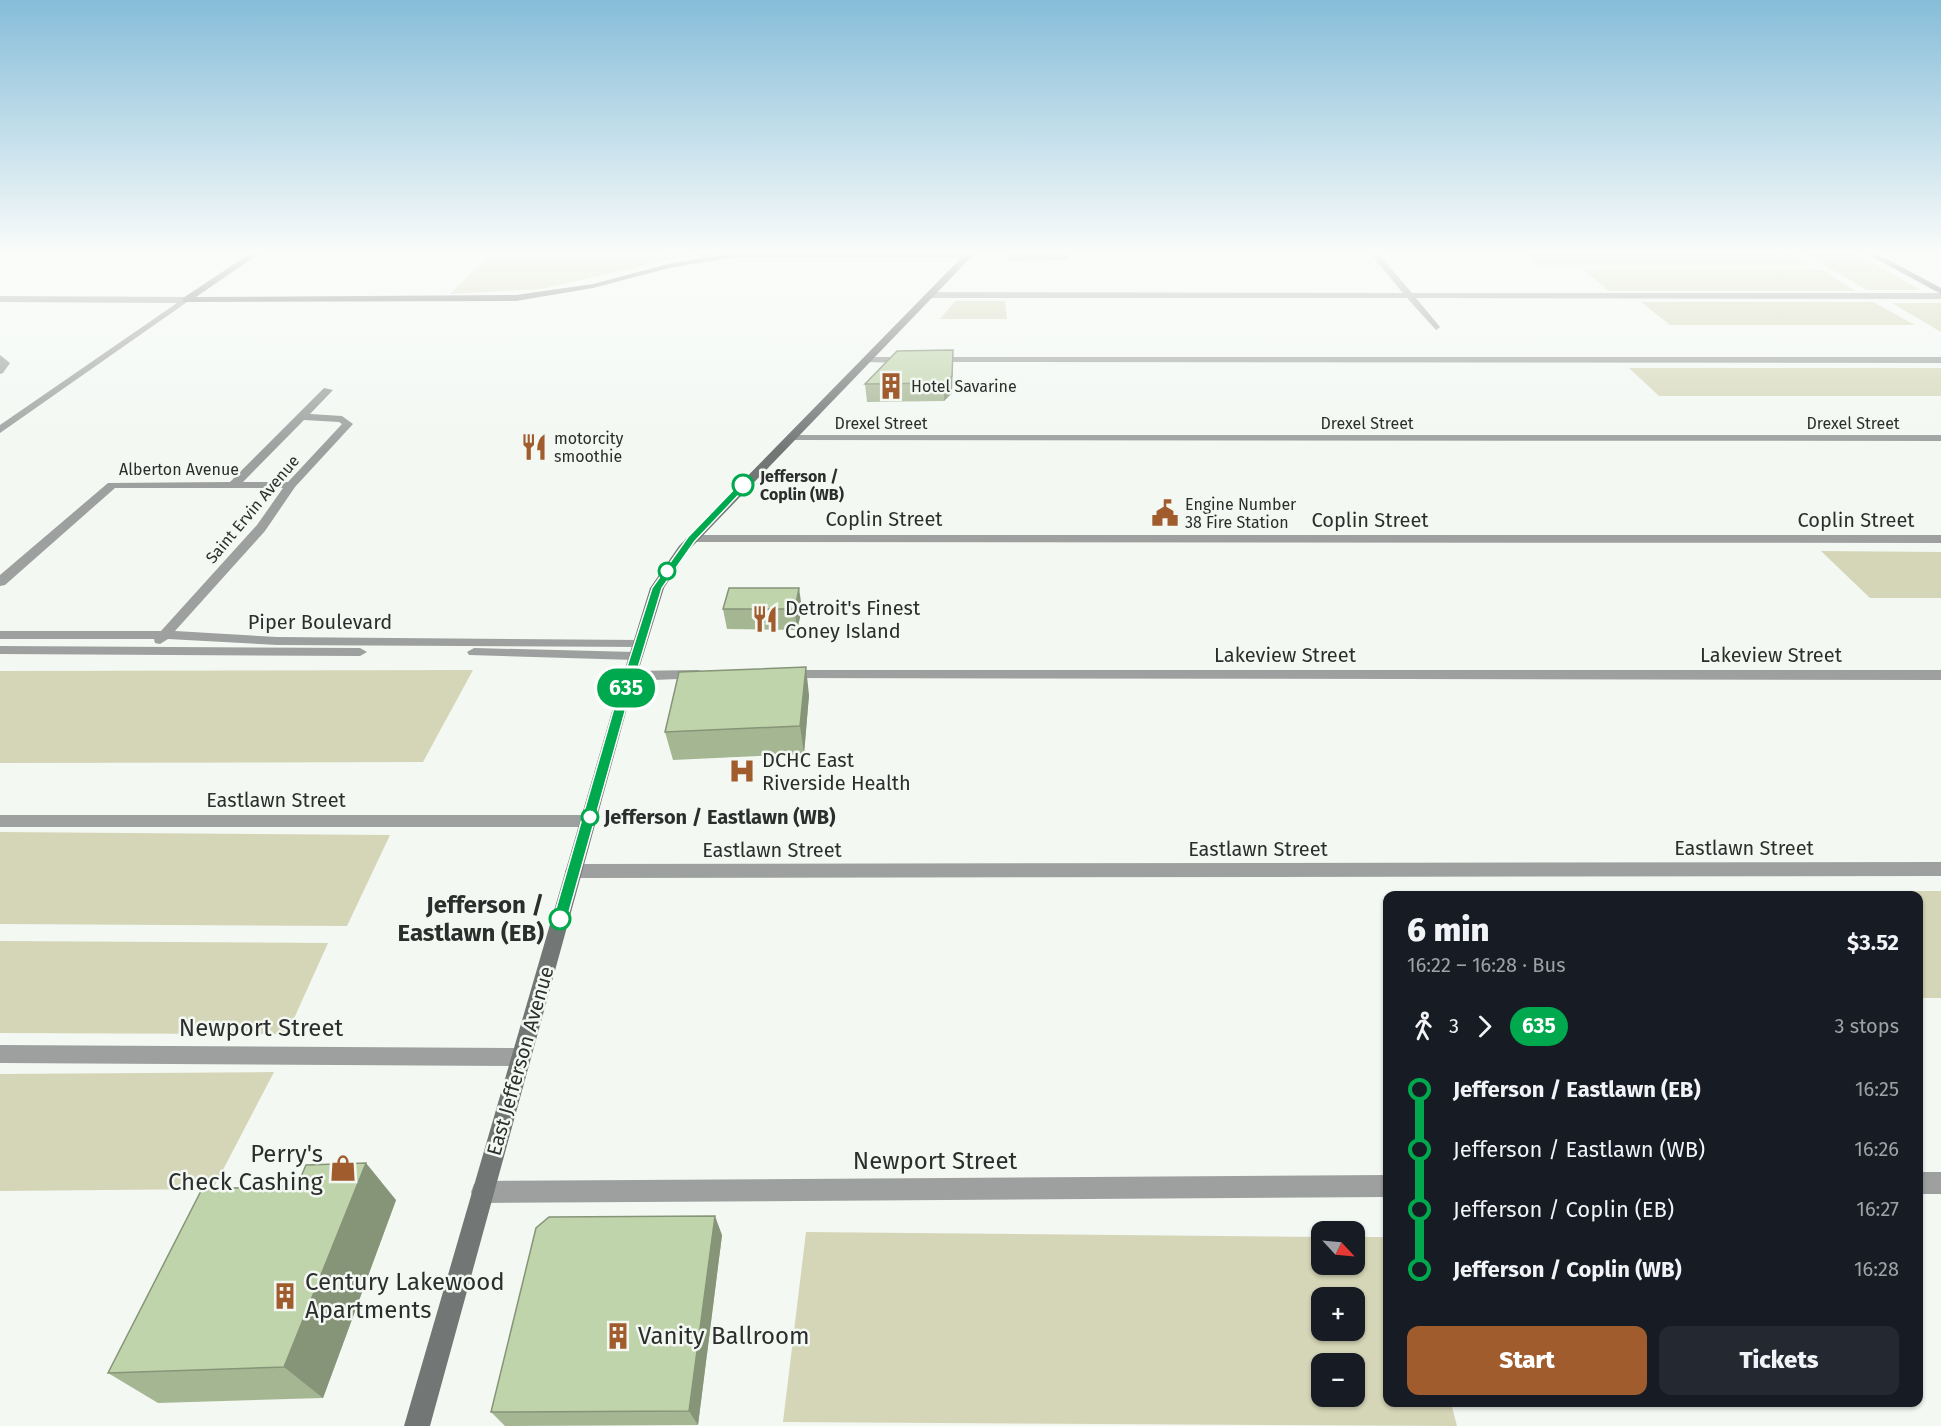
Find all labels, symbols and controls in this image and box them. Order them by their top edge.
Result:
building icon: Hotel Savarine [876,371,906,401]
place label: Hotel Savarine [911,377,1017,396]
street label: Drexel Street [834,414,928,433]
street label: Drexel Street [1320,414,1414,433]
street label: Drexel Street [1806,414,1900,433]
place label: motorcity smoothie [554,429,623,466]
restaurant icon: motorcity smoothie [519,432,549,462]
street label: Saint Ervin Avenue [202,452,303,567]
street label: Alberton Avenue [119,460,239,479]
place label: Jefferson / Coplin (WB) [759,467,844,504]
marker: Jefferson / Coplin (WB) [732,474,754,496]
place label: Engine Number 38 Fire Station [1185,495,1297,532]
public building icon: Engine Number 38 Fire Station [1150,498,1180,528]
street label: Coplin Street [825,507,943,531]
street label: Coplin Street [1311,508,1429,532]
street label: Coplin Street [1797,508,1915,532]
unlabelled marker [658,562,676,580]
place label: Detroit's Finest Coney Island [785,596,921,643]
restaurant icon: Detroit's Finest Coney Island [750,604,780,634]
street label: Piper Boulevard [248,610,392,634]
street label: Lakeview Street [1214,643,1357,667]
street label: Lakeview Street [1700,643,1843,667]
line badge: 635 [592,668,660,708]
text: 635 [609,675,643,701]
place label: DCHC East Riverside Health [762,748,911,795]
hospital icon: DCHC East Riverside Health [727,756,757,786]
street label: Eastlawn Street [206,788,347,812]
place label: Jefferson / Eastlawn (WB) [603,805,836,829]
marker: Jefferson / Eastlawn (WB) [581,808,599,826]
street label: Eastlawn Street [1674,836,1815,860]
street label: Eastlawn Street [1188,837,1329,861]
street label: Eastlawn Street [702,838,843,862]
place label: Jefferson / Eastlawn (EB) [398,891,544,947]
marker: Jefferson / Eastlawn (EB) [549,908,571,930]
text: 6 min [1407,910,1489,950]
text: $3.52 [1847,929,1899,956]
text: 16:22 – 16:28 · Bus [1407,953,1566,977]
street label: East Jefferson Avenue [481,964,559,1158]
icon: walk [1407,1010,1440,1043]
icon: forward [1468,1010,1501,1043]
text: 635 [1522,1013,1556,1039]
street label: Newport Street [179,1014,344,1042]
text: 3 [1449,1014,1459,1038]
text: 3 stops [1835,1014,1899,1038]
text: Jefferson / Eastlawn (EB) [1453,1076,1701,1103]
text: 16:25 [1855,1077,1899,1101]
text: Jefferson / Eastlawn (WB) [1453,1136,1705,1163]
text: 16:26 [1854,1137,1899,1161]
place label: Perry's Check Cashing [168,1140,324,1196]
street label: Newport Street [853,1147,1018,1175]
shop icon: Perry's Check Cashing [328,1153,358,1183]
text: Jefferson / Coplin (EB) [1453,1196,1674,1223]
text: 16:27 [1856,1197,1899,1221]
north arrow [1311,1221,1365,1275]
map controls [1311,1221,1365,1407]
text: Jefferson / Coplin (WB) [1453,1256,1682,1283]
text: 16:28 [1854,1257,1899,1281]
place label: Century Lakewood Apartments [305,1268,505,1324]
building icon: Century Lakewood Apartments [270,1281,300,1311]
button: + [1311,1287,1365,1341]
building icon: Vanity Ballroom [603,1321,633,1351]
place label: Vanity Ballroom [638,1322,810,1350]
button: Start [1407,1326,1647,1395]
button: Tickets [1659,1326,1899,1395]
button: − [1311,1353,1365,1407]

